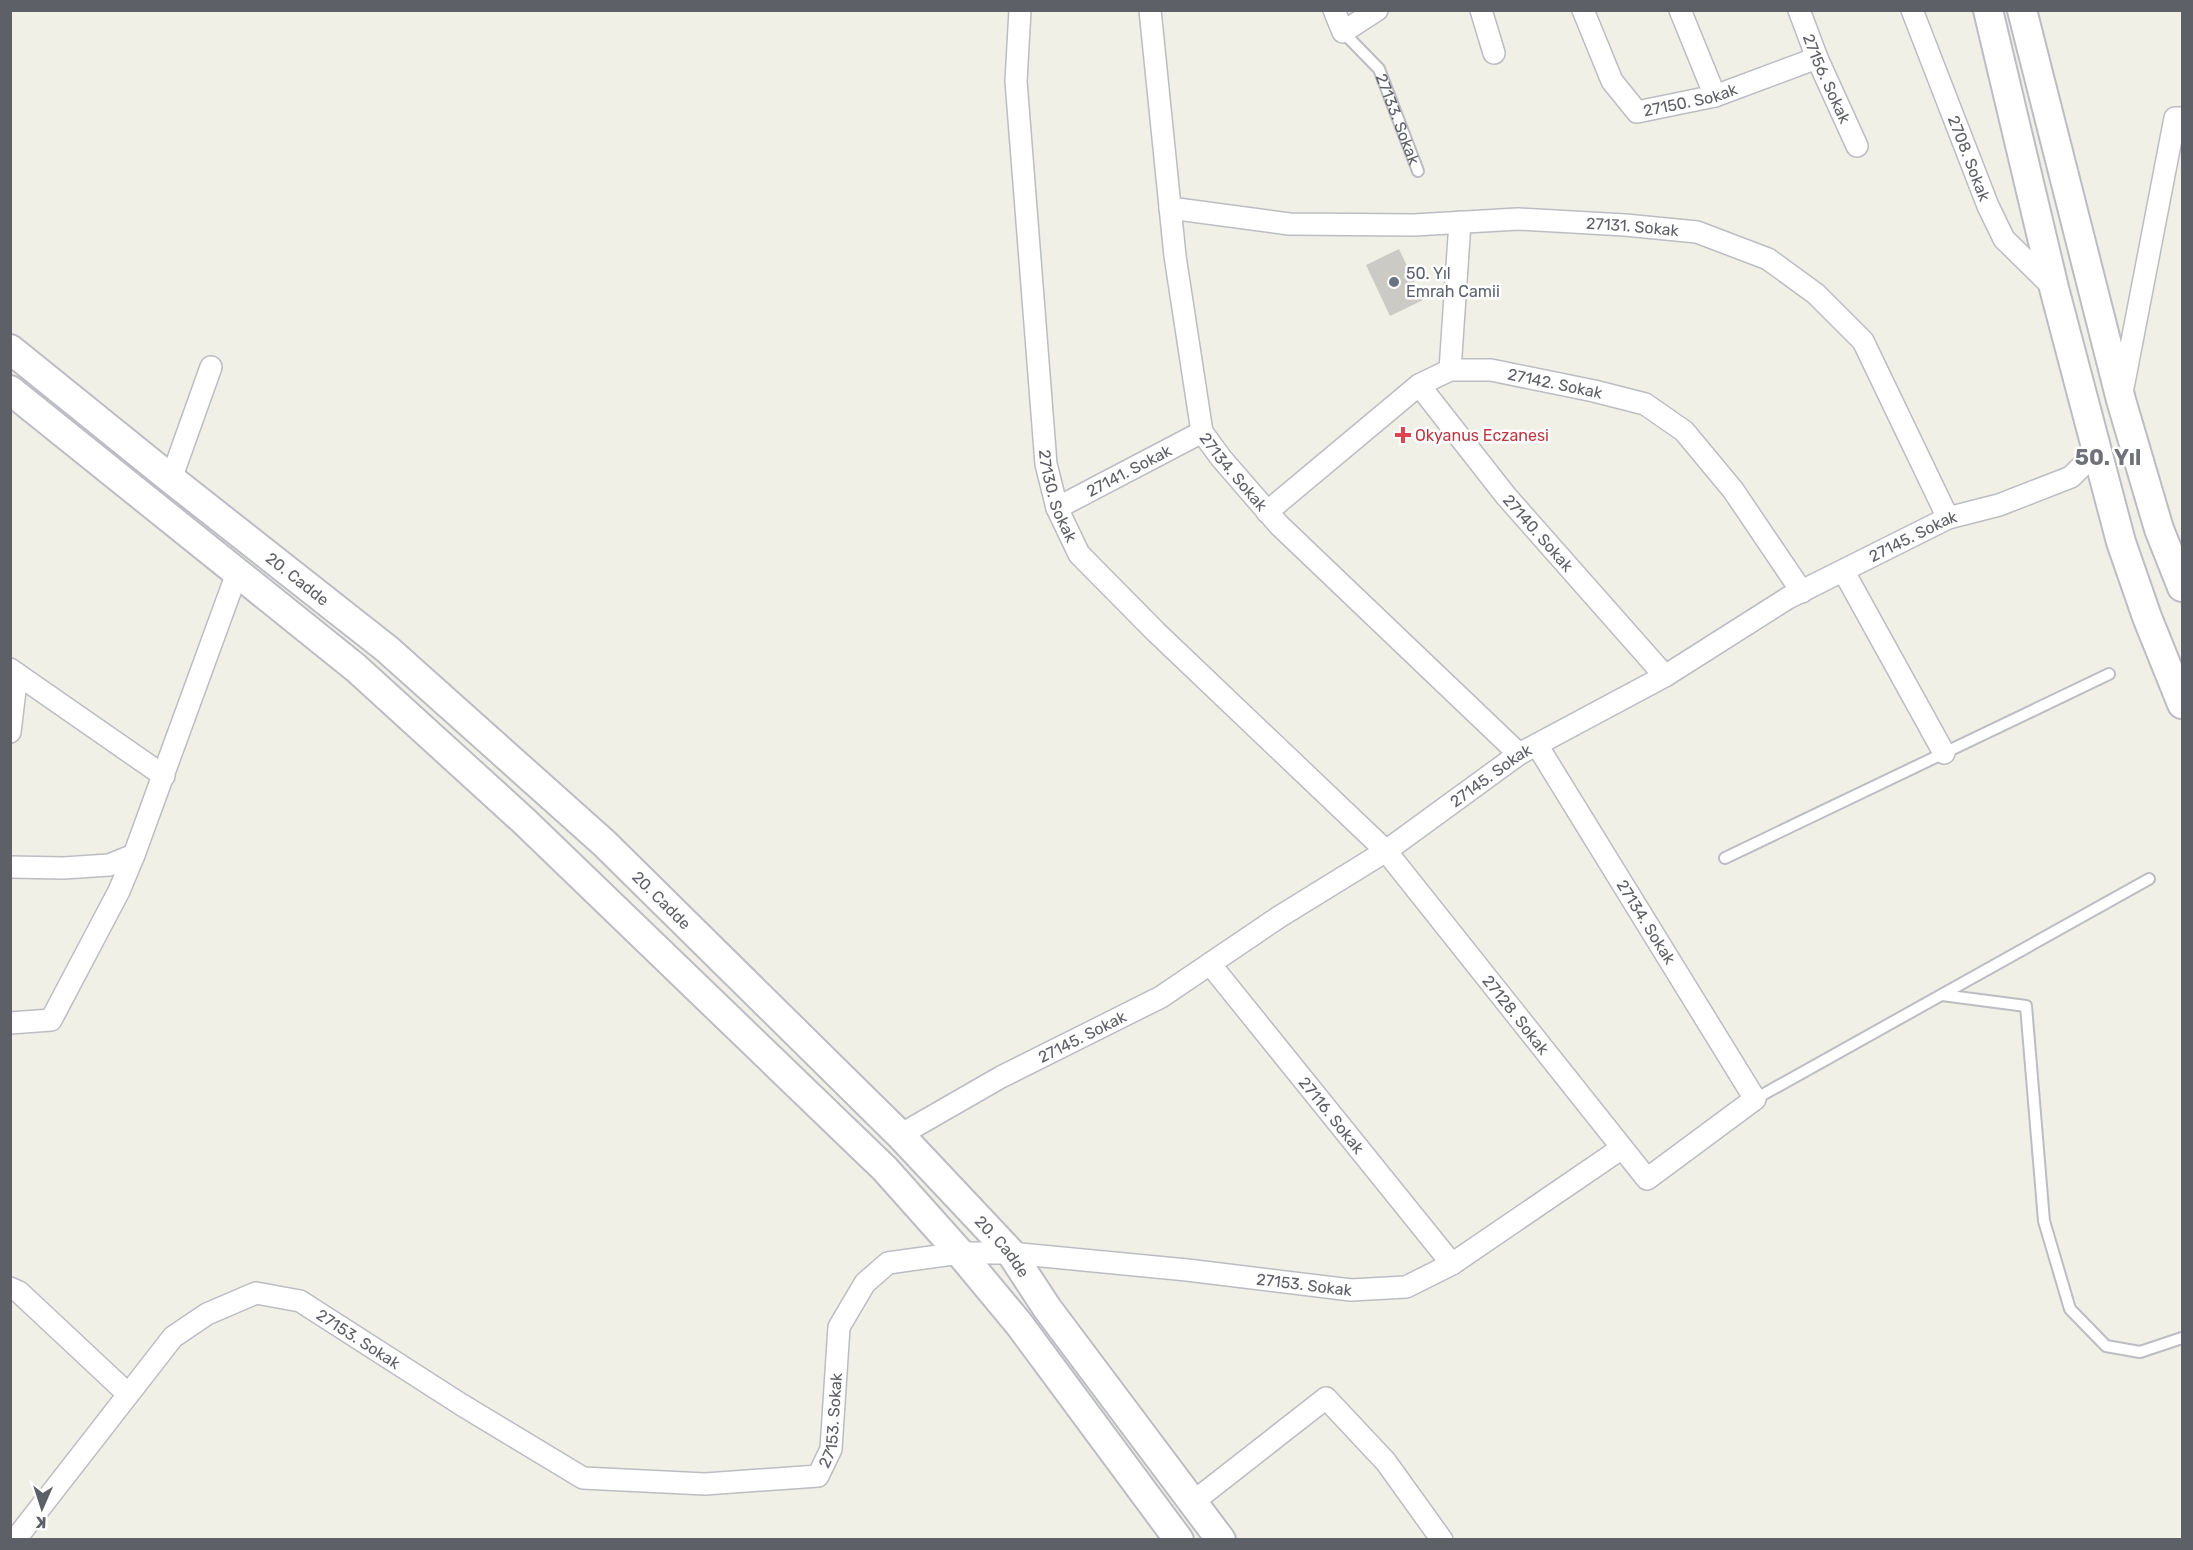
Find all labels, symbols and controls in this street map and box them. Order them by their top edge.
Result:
street label: 27156. Sokak [1799,31,1855,127]
street label: 27133. Sokak [1372,71,1424,168]
street label: 27150. Sokak [1641,79,1741,120]
street label: 2708. Sokak [1944,113,1995,204]
street label: 27131. Sokak [1586,213,1680,240]
place label: 50. Yıl Emrah Camii [1406,264,1500,301]
marker: 50. Yıl Emrah Camii [1387,275,1401,289]
street label: 27142. Sokak [1506,364,1605,402]
place label: Okyanus Eczanesi [1415,426,1549,445]
marker: Okyanus Eczanesi [1396,428,1410,442]
street label: 27134. Sokak [1196,429,1272,515]
street label: 27141. Sokak [1083,440,1175,500]
district label: 50. Yıl [2075,444,2141,471]
street label: 27130. Sokak [1035,449,1082,546]
street label: 27140. Sokak [1499,490,1578,576]
street label: 27145. Sokak [1866,506,1960,566]
street label: 20. Cadde [262,548,333,609]
street label: 27145. Sokak [1446,739,1535,811]
street label: 20. Cadde [628,867,695,933]
street label: 27134. Sokak [1612,876,1680,968]
street label: 27128. Sokak [1479,971,1554,1059]
street label: 27145. Sokak [1035,1006,1130,1067]
street label: 27116. Sokak [1295,1073,1369,1158]
street label: 20. Cadde [971,1211,1034,1281]
street label: 27153. Sokak [1255,1269,1354,1300]
street label: 27153. Sokak [313,1305,405,1373]
street label: 27153. Sokak [814,1371,846,1471]
north arrow [12,1478,72,1538]
text: K [35,1513,47,1532]

